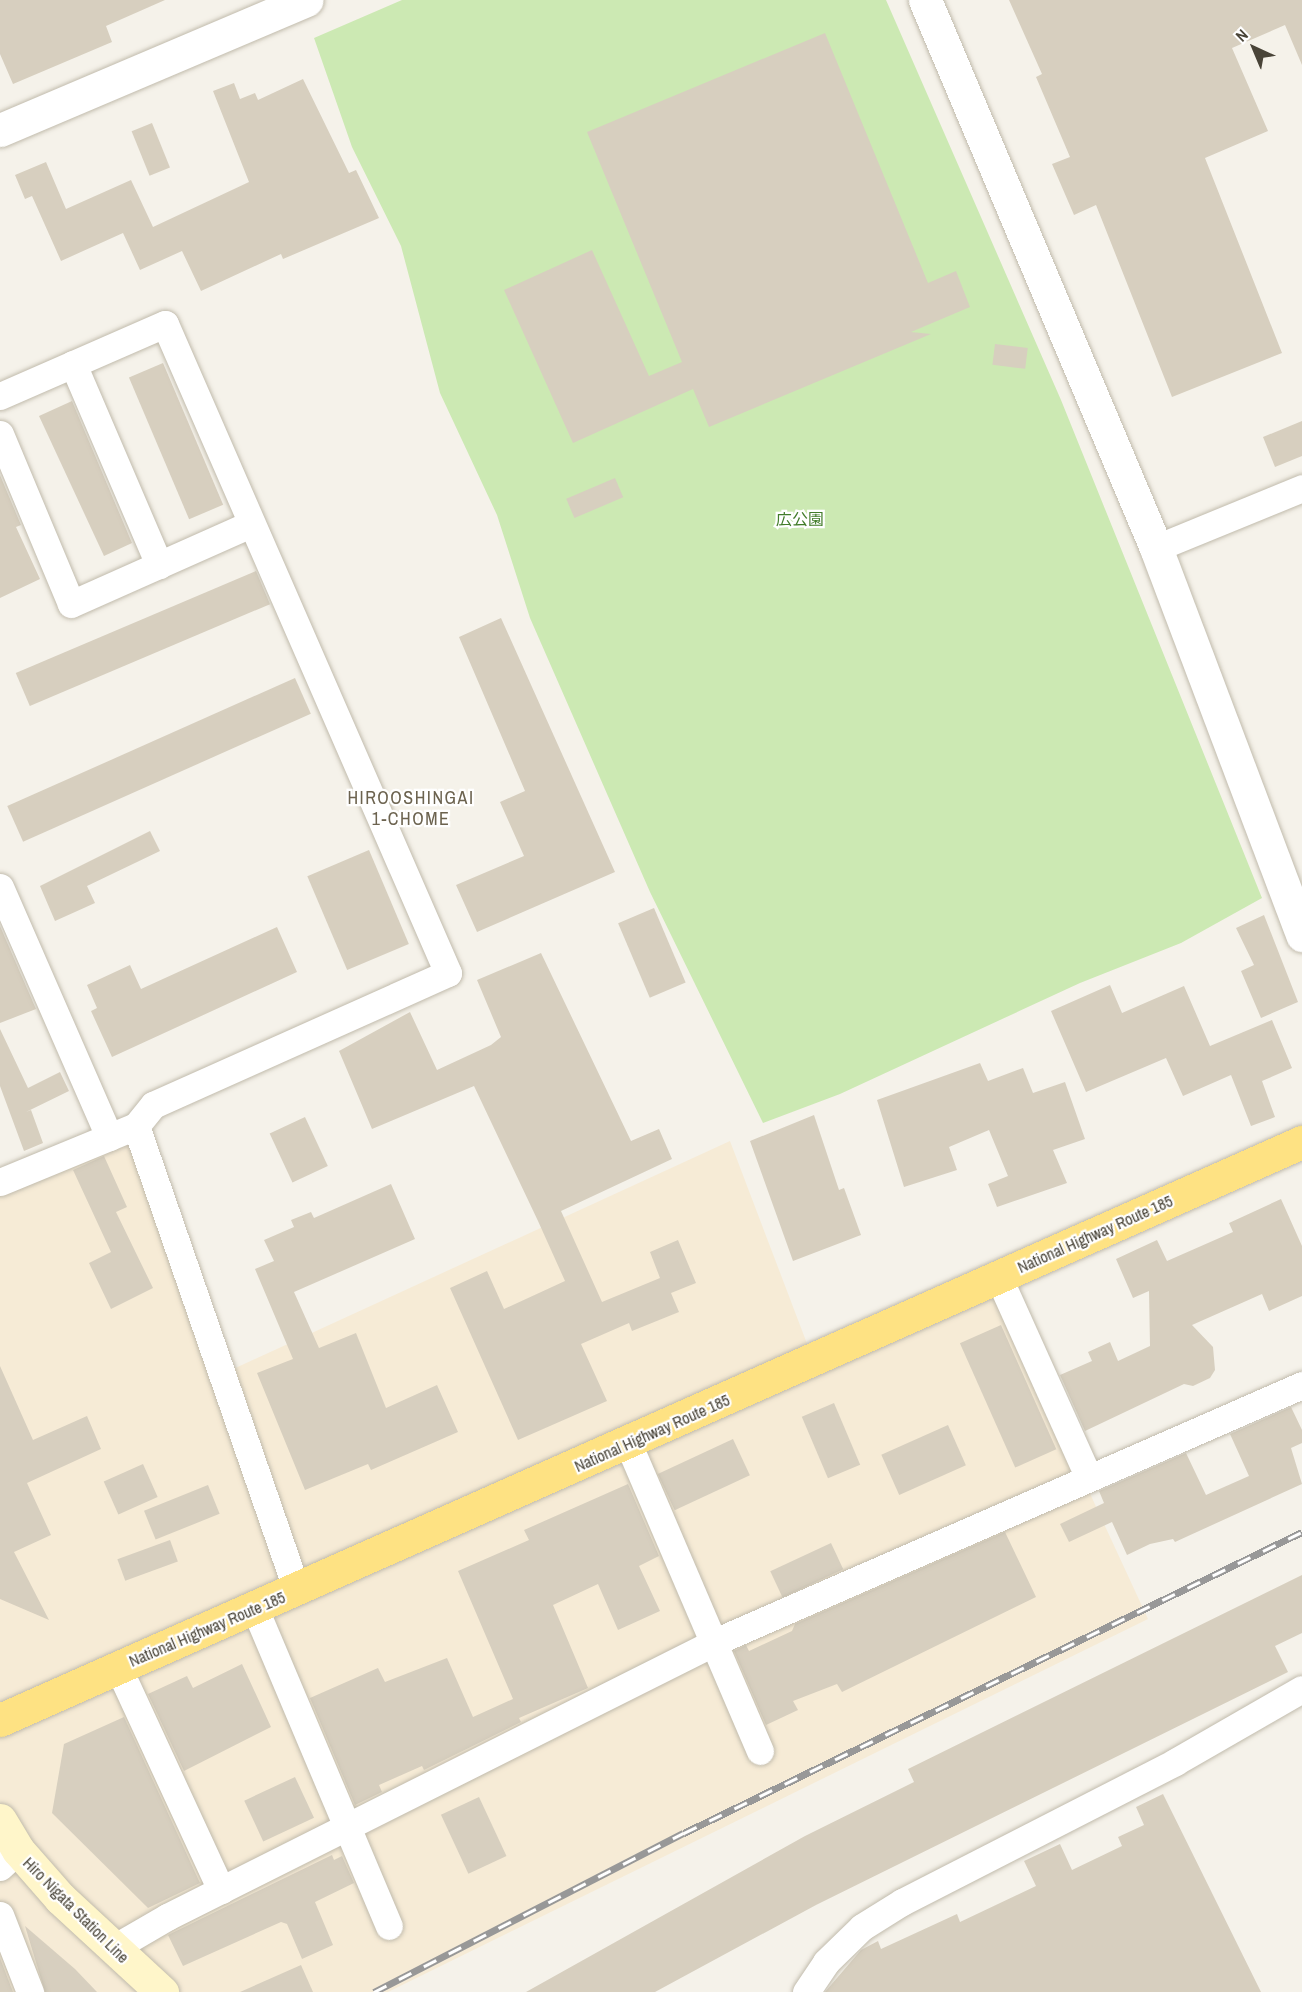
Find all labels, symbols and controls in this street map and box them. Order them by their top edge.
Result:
north arrow [1224,18,1284,78]
text: N [1230,24,1253,46]
park label: 広公園 [776,509,824,529]
district label: HIROOSHINGAI 1-CHOME [347,788,475,830]
street label: National Highway Route 185 [1014,1191,1176,1277]
street label: National Highway Route 185 [571,1390,733,1476]
street label: National Highway Route 185 [126,1587,288,1671]
street label: Hiro Nigata Station Line [19,1853,133,1967]

